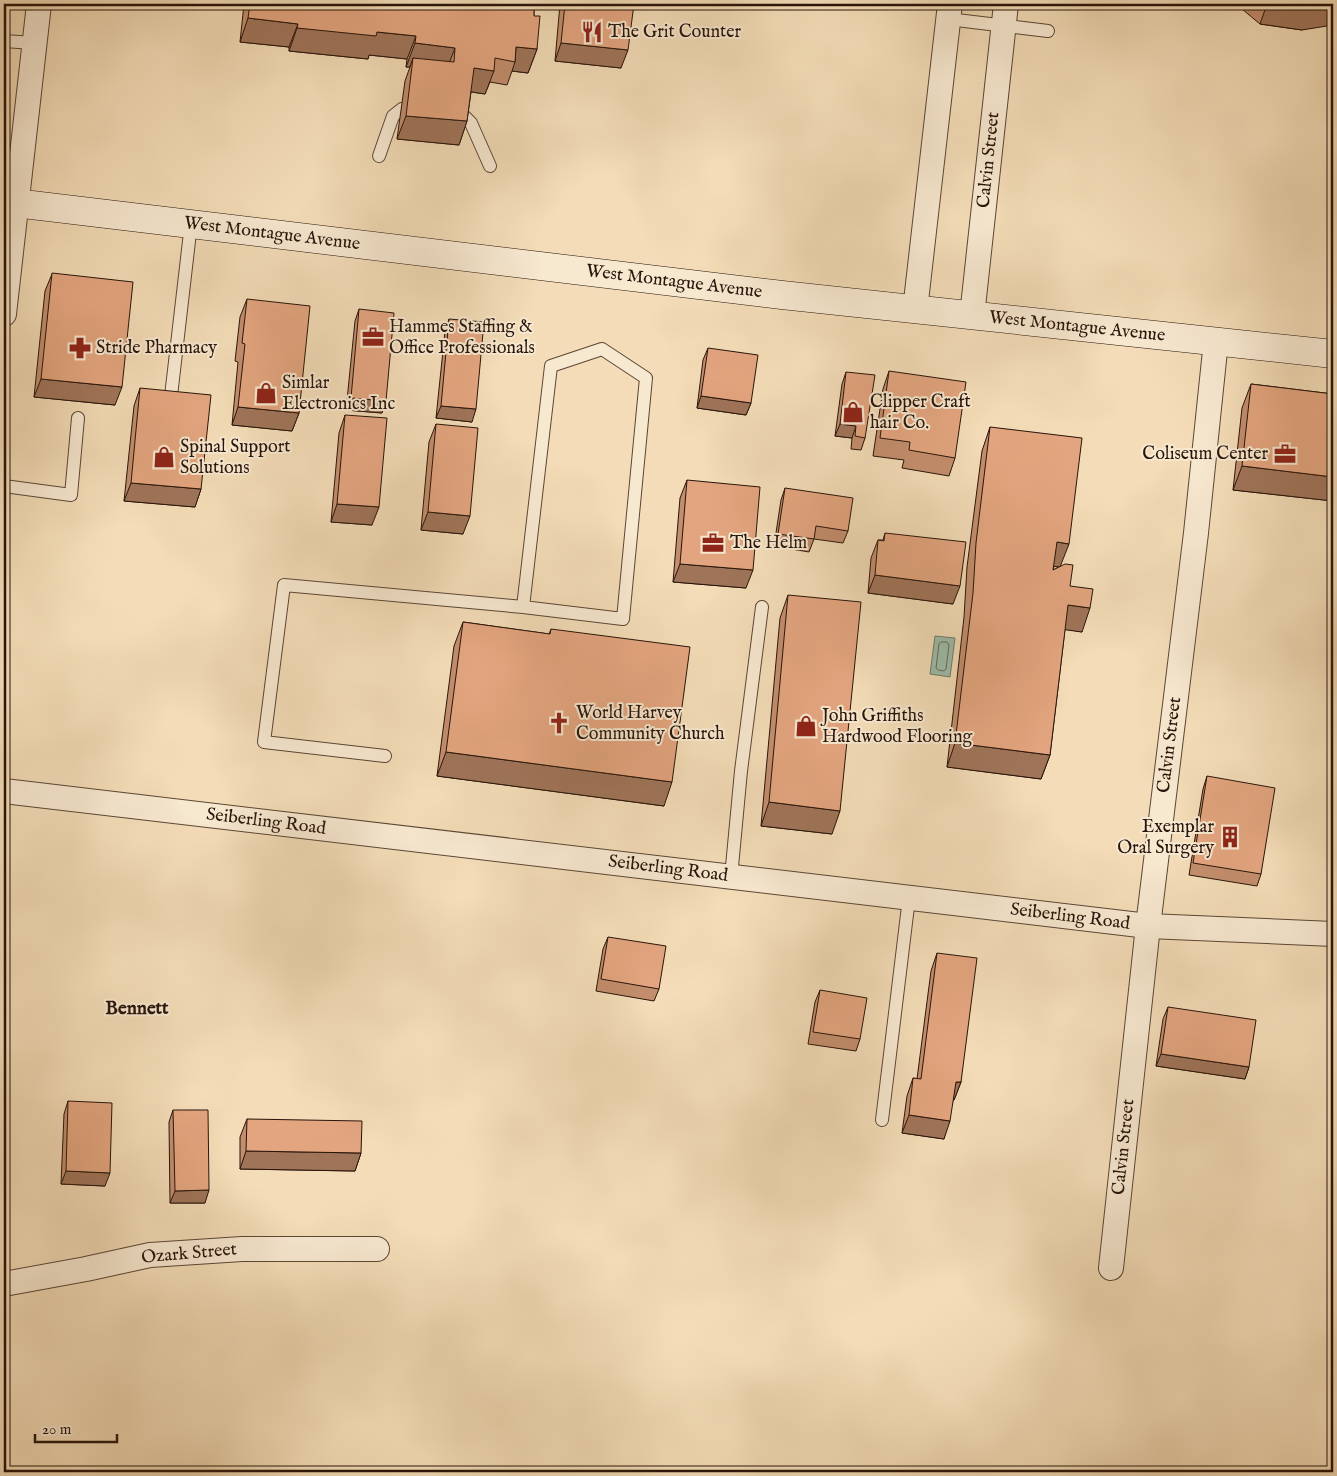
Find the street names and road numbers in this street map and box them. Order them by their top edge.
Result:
street label: Calvin Street [973,111,1005,209]
street label: West Montague Avenue [183,212,361,256]
street label: West Montague Avenue [585,260,763,304]
street label: West Montague Avenue [988,306,1166,348]
street label: Calvin Street [1153,696,1187,794]
street label: Seiberling Road [205,803,328,841]
street label: Seiberling Road [607,850,730,888]
street label: Seiberling Road [1009,898,1132,936]
street label: Calvin Street [1108,1098,1140,1196]
street label: Ozark Street [140,1238,238,1270]

